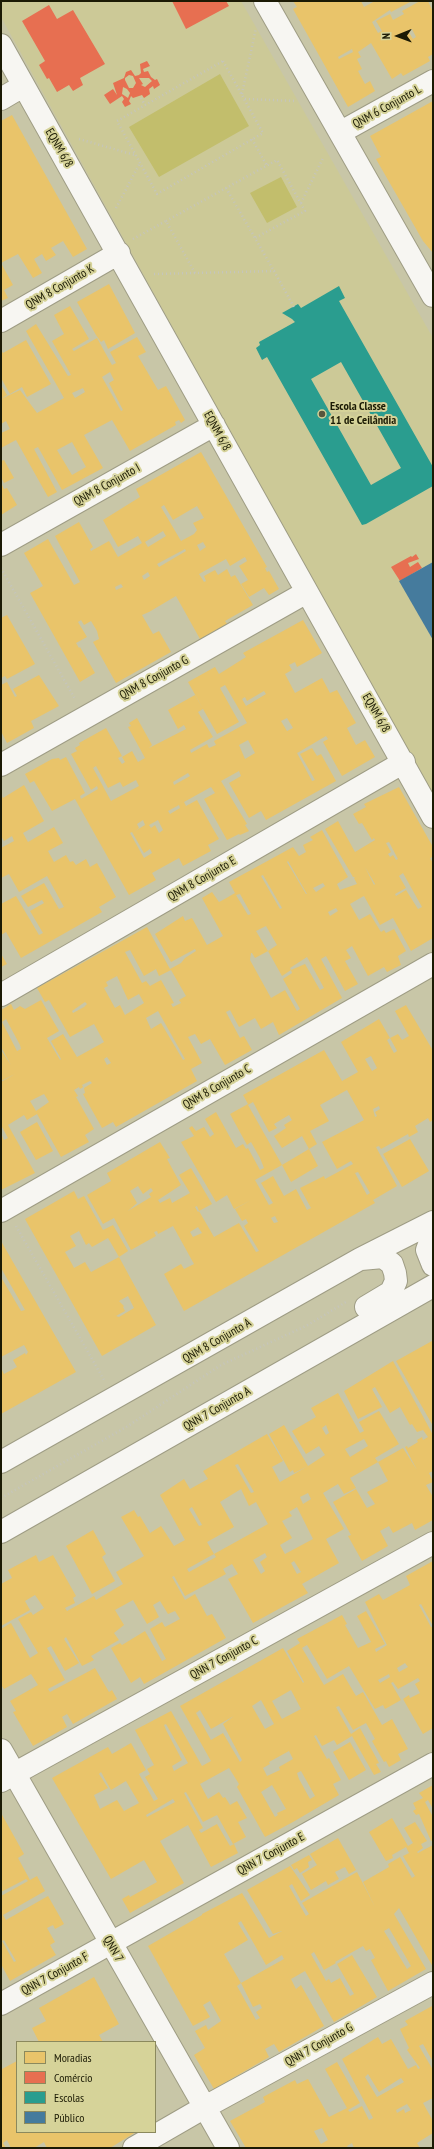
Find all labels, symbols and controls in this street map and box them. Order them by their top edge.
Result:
north arrow [378,16,418,56]
text: N [379,33,393,39]
street label: QNM 6 Conjunto L [350,82,424,132]
street label: EQNM 6/8 [42,126,76,170]
street label: QNM 8 Conjunto K [23,262,97,312]
place label: Escola Classe 11 de Ceilândia [330,400,396,428]
street label: EQNM 6/8 [200,409,234,453]
marker: Escola Classe 11 de Ceilândia [317,409,327,419]
street label: QNM 8 Conjunto I [71,461,143,509]
street label: QNM 8 Conjunto G [117,653,191,703]
street label: EQNM 6/8 [359,691,393,735]
street label: QNM 8 Conjunto E [166,854,238,904]
street label: QNM 8 Conjunto C [180,1062,254,1112]
street label: QNM 8 Conjunto A [180,1316,254,1366]
street label: QNN 7 Conjunto A [181,1384,253,1434]
street label: QNN 7 Conjunto C [188,1634,260,1682]
street label: QNN 7 Conjunto E [235,1830,307,1878]
street label: QNN 7 [100,1934,126,1964]
street label: QNN 7 Conjunto F [19,1950,91,1998]
street label: QNN 7 Conjunto G [282,2020,356,2070]
legend [16,2041,156,2133]
text: Moradias [54,2050,92,2065]
text: Comércio [54,2070,92,2085]
text: Escolas [54,2090,84,2105]
text: Público [54,2110,84,2125]

